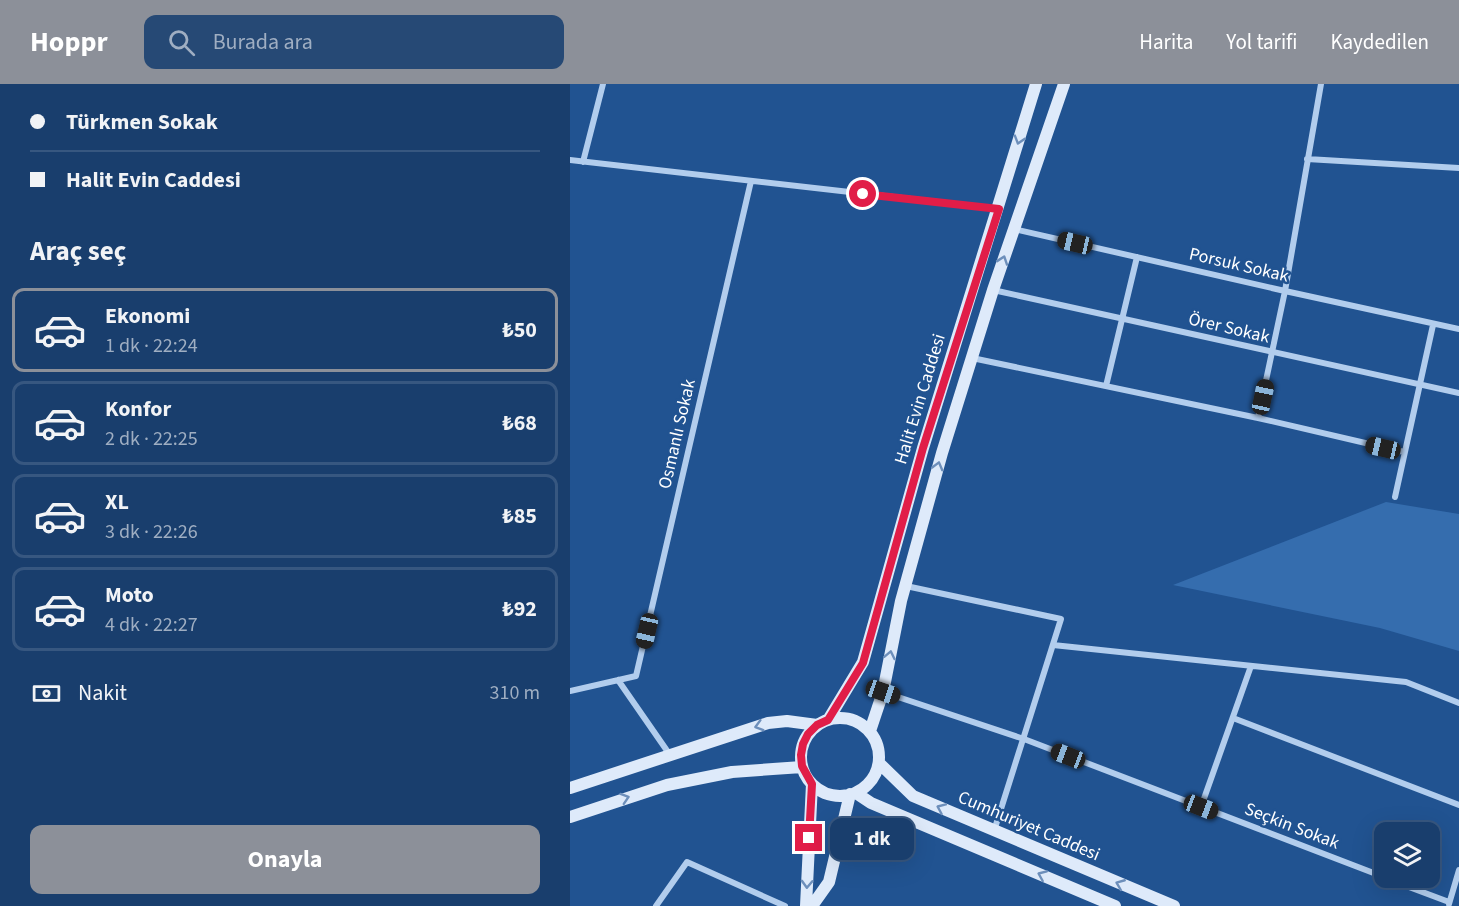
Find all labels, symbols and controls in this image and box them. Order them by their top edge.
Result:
search box [144,15,564,69]
text: Hoppr [30,22,108,62]
icon: search [165,26,198,59]
text: Burada ara [213,26,313,58]
text: Harita [1139,27,1193,57]
text: Yol tarifi [1226,27,1297,57]
text: Kaydedilen [1330,27,1429,57]
text: Türkmen Sokak [66,106,218,138]
one-way arrow [1014,134,1026,145]
text: Halit Evin Caddesi [66,164,241,196]
route start [849,180,876,207]
car [1055,230,1095,256]
text: Araç seç [30,232,126,271]
street label: Porsuk Sokak [1187,241,1291,289]
one-way arrow [996,255,1008,266]
text: Ekonomi [105,300,190,332]
icon: car [33,303,87,357]
street label: Örer Sokak [1186,306,1272,350]
text: ₺50 [502,314,537,346]
street label: Halit Evin Caddesi [888,331,952,467]
text: 1 dk · 22:24 [105,332,198,360]
street label: Osmanlı Sokak [652,377,702,491]
car [1250,378,1276,416]
text: Konfor [105,393,171,425]
icon: car [33,396,87,450]
text: ₺68 [502,407,537,439]
text: 2 dk · 22:25 [105,425,198,453]
car [1363,435,1403,461]
one-way arrow [931,461,943,472]
text: XL [105,486,129,518]
icon: car [33,489,87,543]
text: ₺85 [502,500,537,532]
text: 3 dk · 22:26 [105,518,198,546]
text: Moto [105,579,154,611]
icon: car [33,582,87,636]
text: ₺92 [502,593,537,625]
text: 4 dk · 22:27 [105,611,198,639]
car [634,611,660,651]
one-way arrow [883,650,896,660]
icon: cash [30,677,63,710]
text: Nakit [78,677,127,709]
car [863,678,903,706]
text: 310 m [490,679,540,707]
one-way arrow [754,719,765,731]
car [1048,741,1088,771]
street label: Cumhuriyet Caddesi [954,785,1104,867]
car [1181,792,1221,822]
one-way arrow [619,793,630,806]
street label: Seçkin Sokak [1241,796,1343,856]
one-way arrow [936,803,947,815]
callout: 1 dk [830,817,914,859]
map controls [1374,822,1440,888]
button: layers [1374,822,1440,888]
route end [795,824,822,851]
button: Onayla [30,825,540,894]
text: 1 dk [854,825,890,853]
one-way arrow [1037,870,1048,882]
one-way arrow [800,879,813,888]
one-way arrow [1116,879,1127,891]

